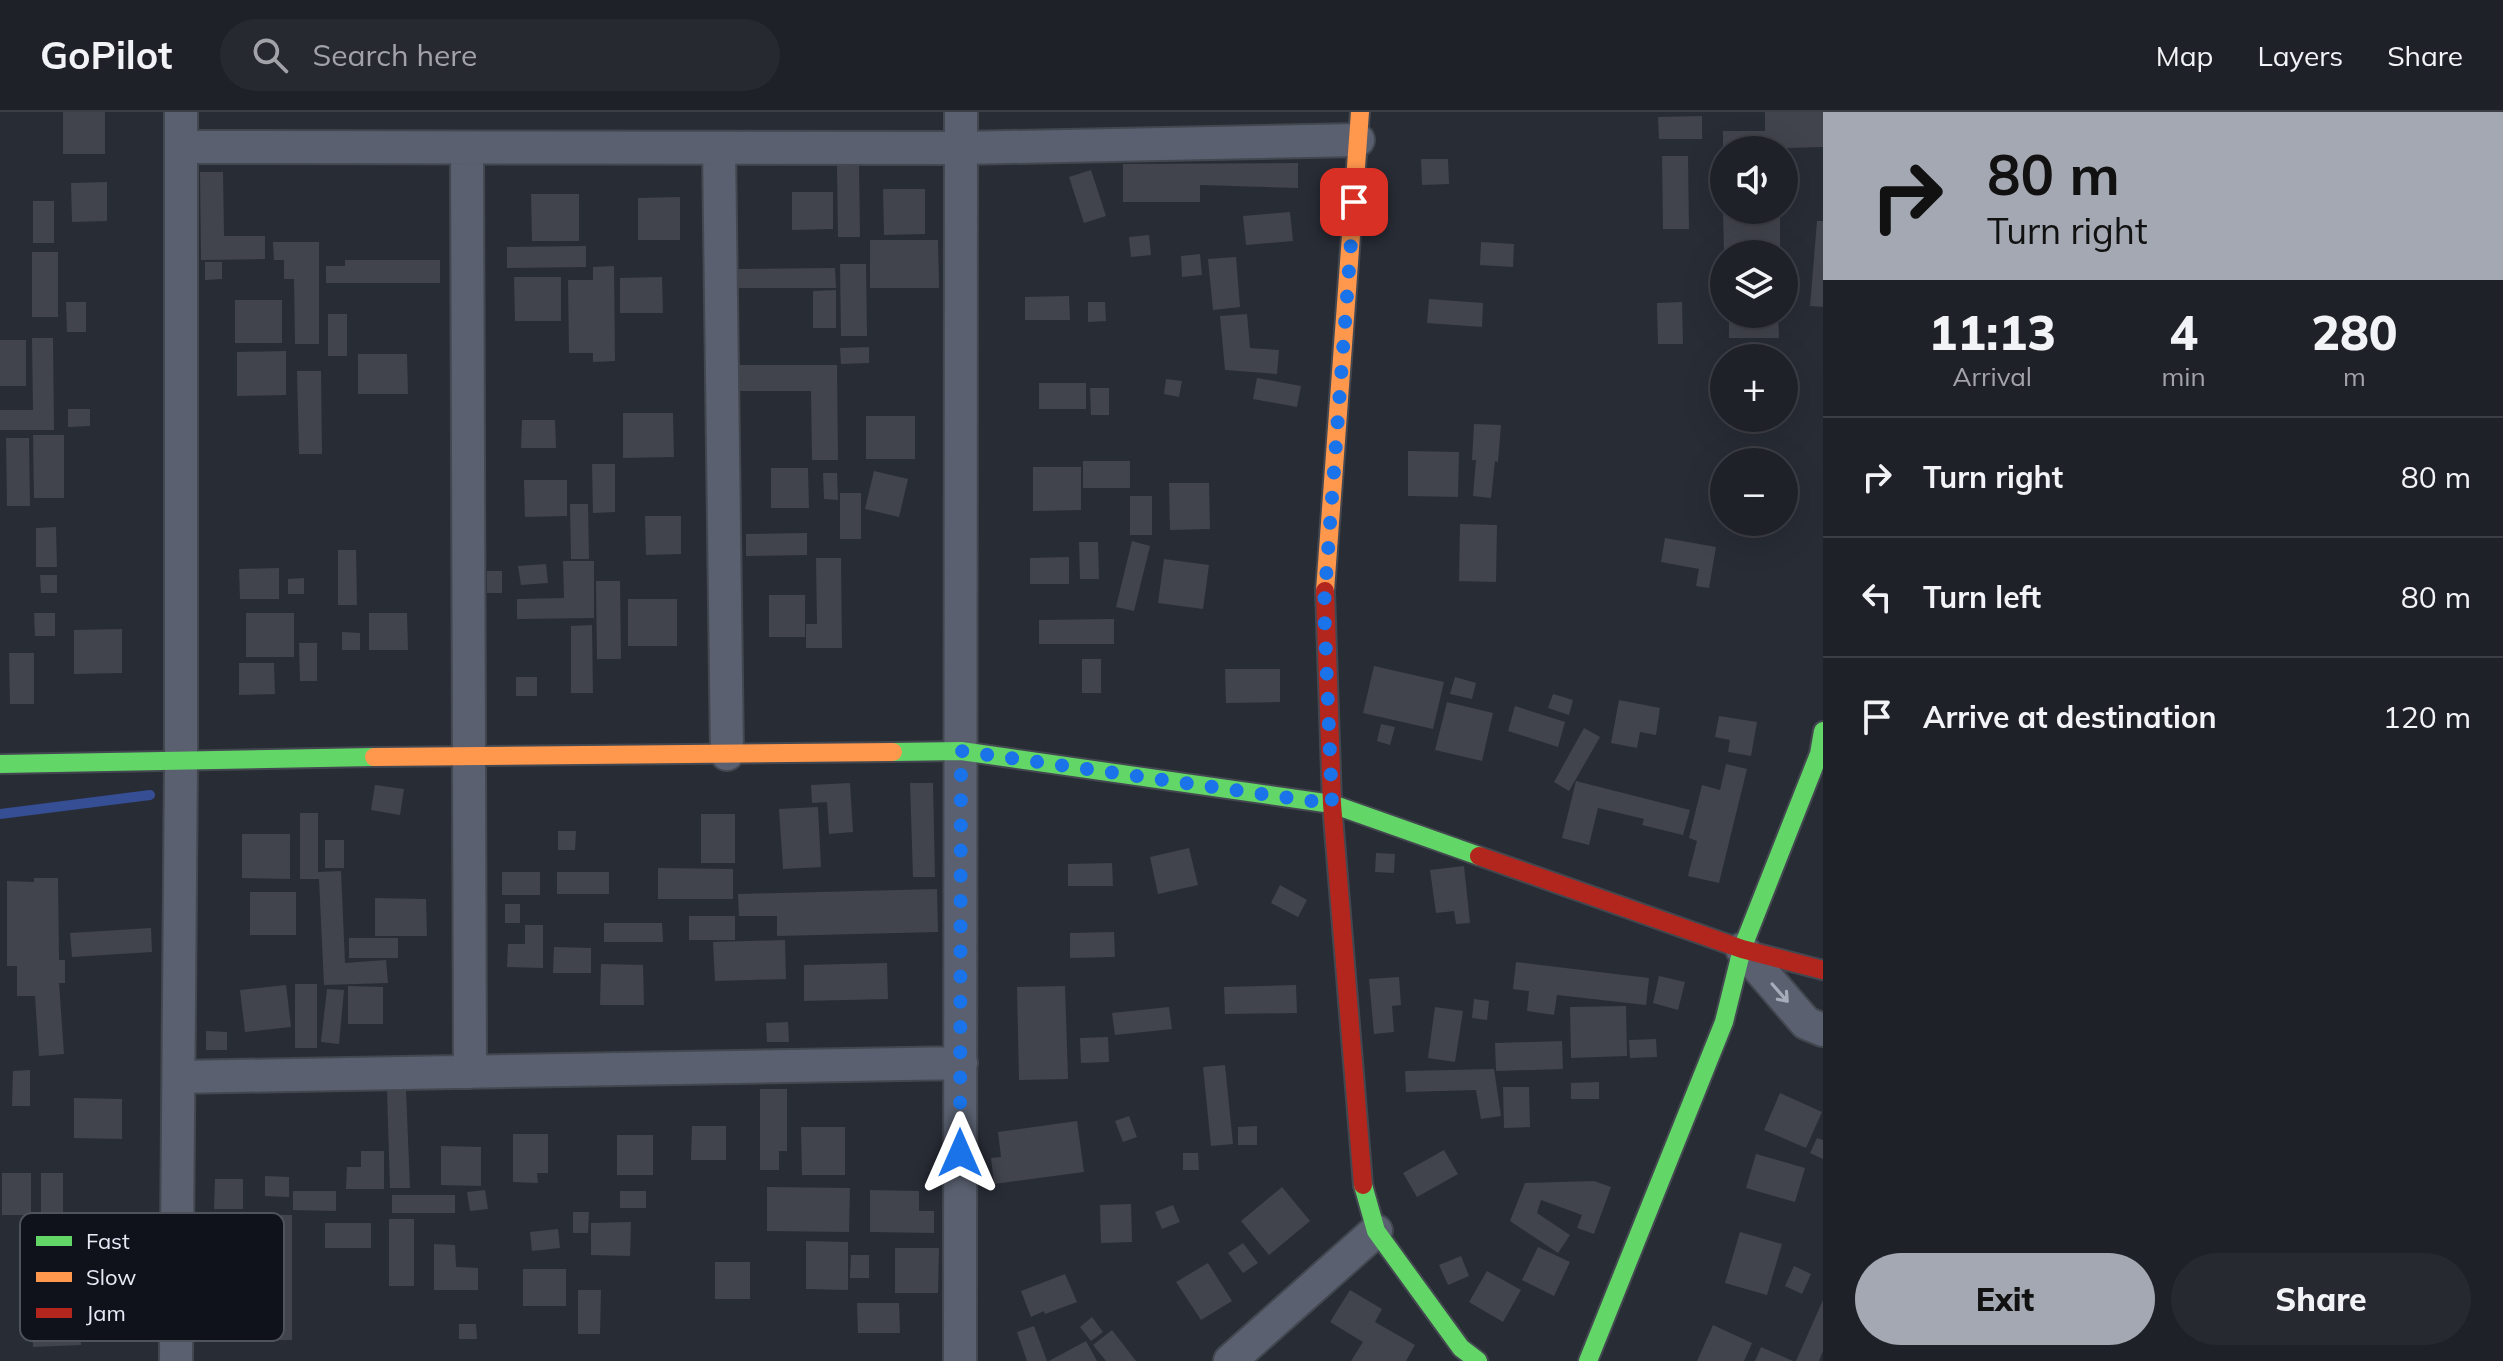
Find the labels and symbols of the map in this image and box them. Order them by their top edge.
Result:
pin [1320,168,1388,236]
one-way arrow [1771,982,1789,1002]
position arrow [918,1111,1002,1195]
legend [20,1213,284,1341]
text: Fast [86,1227,130,1255]
text: Slow [86,1263,136,1291]
text: Jam [86,1299,126,1327]

